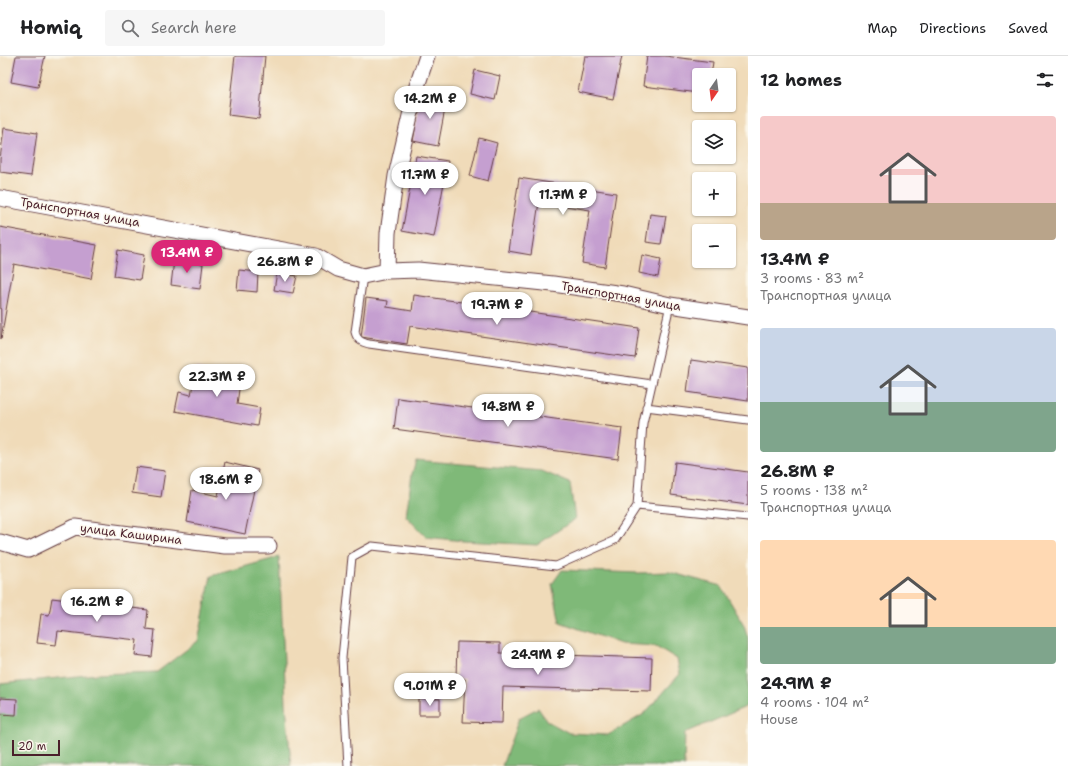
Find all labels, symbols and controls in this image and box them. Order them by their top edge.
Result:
search box [105,10,385,46]
text: Homiq [20,15,81,40]
icon: search [119,17,141,39]
text: Search here [151,18,237,38]
text: Map [868,19,898,37]
text: Directions [920,19,986,37]
text: Saved [1008,19,1048,37]
north arrow [692,68,736,112]
map controls [692,68,736,268]
text: 12 homes [760,69,842,91]
icon: filters [1034,69,1056,91]
pin: 14.2M ₽ [393,86,467,120]
text: 14.2M ₽ [403,90,457,107]
button: layers [692,120,736,164]
icon: home [872,142,944,214]
pin: 11.7M ₽ [388,162,462,196]
text: 11.7M ₽ [400,166,450,183]
button: + [692,172,736,216]
pin: 11.7M ₽ [526,182,600,216]
text: 11.7M ₽ [538,186,588,203]
street label: Транспортная улица [19,194,142,230]
button: − [692,224,736,268]
pin: 13.4M ₽ [150,240,224,274]
text: 13.4M ₽ [160,244,214,261]
text: 13.4M ₽ [760,248,830,270]
pin: 26.8M ₽ [248,249,322,283]
text: 26.8M ₽ [256,253,314,270]
text: 3 rooms · 83 m² [760,270,864,287]
street label: Транспортная улица [560,278,683,314]
text: Транспортная улица [760,287,891,304]
pin: 19.7M ₽ [460,292,534,326]
text: 19.7M ₽ [471,296,523,313]
icon: home [872,354,944,426]
pin: 22.3M ₽ [180,364,254,398]
text: 22.3M ₽ [188,368,246,385]
pin: 14.8M ₽ [471,394,545,428]
text: 14.8M ₽ [481,398,535,415]
text: 26.8M ₽ [760,460,835,482]
pin: 18.6M ₽ [189,467,263,501]
text: 18.6M ₽ [199,471,253,488]
text: 5 rooms · 138 m² [760,482,868,499]
text: Транспортная улица [760,499,891,516]
street label: улица Каширина [79,520,183,548]
icon: home [872,566,944,638]
pin: 16.2M ₽ [60,589,134,623]
text: 16.2M ₽ [70,593,124,610]
pin: 24.9M ₽ [501,642,575,676]
text: 24.9M ₽ [510,646,566,663]
text: 24.9M ₽ [760,672,832,694]
pin: 9.01M ₽ [393,673,467,707]
text: 9.01M ₽ [403,677,457,694]
text: 4 rooms · 104 m² [760,694,869,711]
text: House [760,711,798,728]
scale bar [12,738,60,757]
text: 20 m [18,739,46,754]

